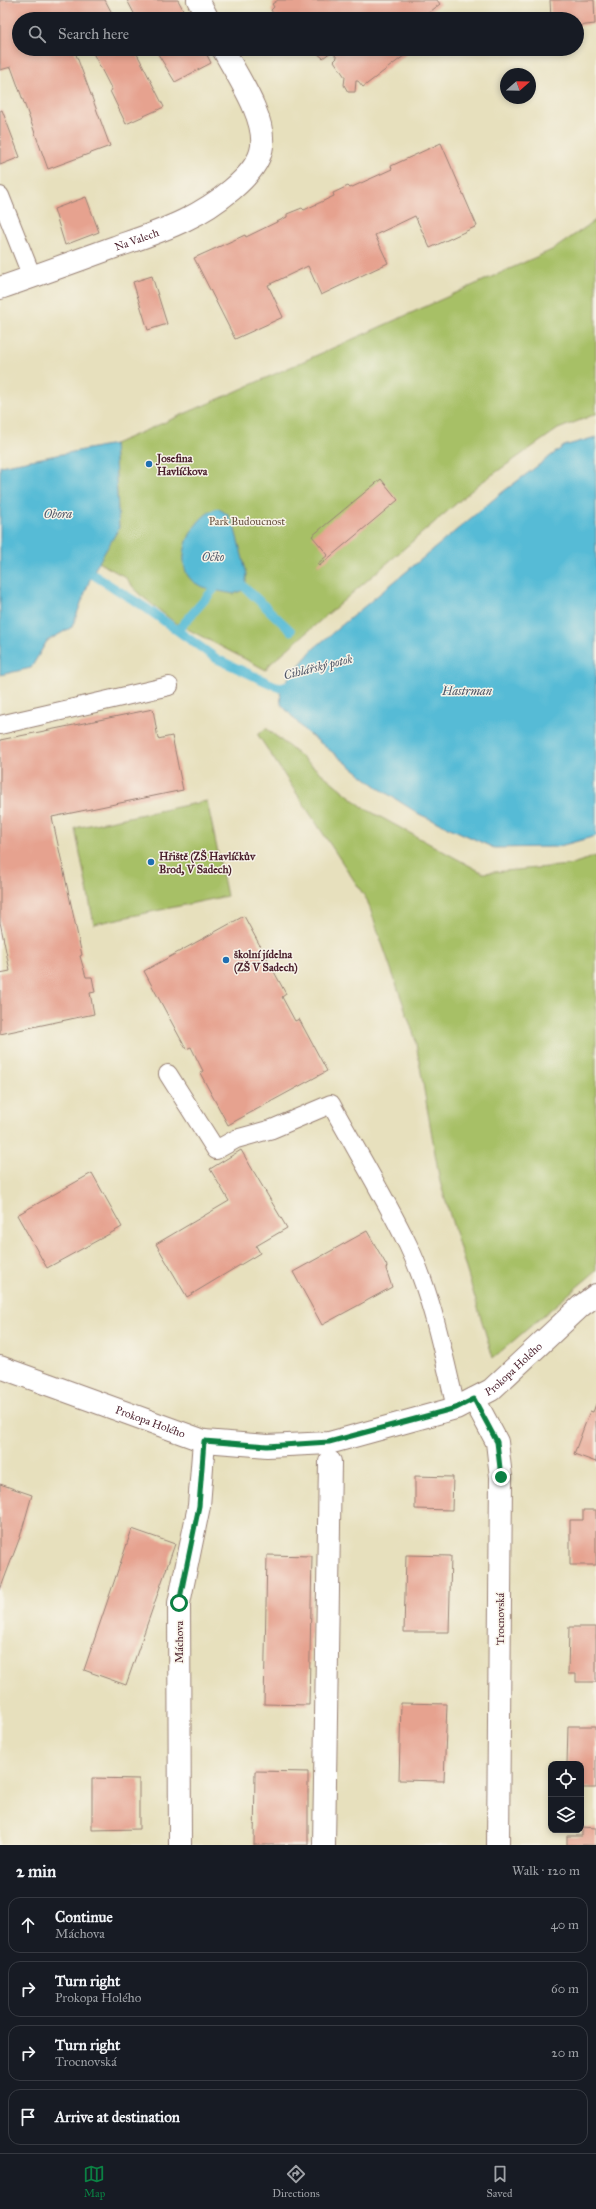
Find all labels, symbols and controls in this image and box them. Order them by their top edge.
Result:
search box [12,12,584,56]
icon: search [26,23,48,45]
text: Search here [58,25,129,43]
north arrow [500,68,536,104]
street label: Na Valech [113,226,161,253]
place label: Josefina Havlíčkova [155,452,208,478]
marker: Josefina Havlíčkova [144,459,154,469]
water label: Obora [44,507,73,521]
park label: Park Budoucnost [209,515,285,528]
water label: Očko [202,550,225,564]
water label: Cihlářský potok [282,652,355,683]
water label: Hastrman [441,684,493,698]
place label: Hřiště (ZŠ Havlíčkův Brod, V Sadech) [159,849,256,876]
marker: Hřiště (ZŠ Havlíčkův Brod, V Sadech) [146,857,156,867]
place label: školní jídelna (ZŠ V Sadech) [234,948,298,975]
marker: školní jídelna (ZŠ V Sadech) [221,955,231,965]
street label: Prokopa Holého [483,1339,545,1399]
street label: Prokopa Holého [114,1403,187,1440]
route end [492,1468,510,1486]
street label: Trocnovská [494,1593,507,1645]
route start [170,1594,188,1612]
street label: Máchova [173,1621,186,1663]
map controls [548,1761,584,1833]
button: locate [548,1761,584,1797]
button: layers [548,1797,584,1833]
text: 2 min [16,1861,56,1882]
text: Walk · 120 m [512,1863,580,1879]
text: Continue [55,1908,113,1926]
icon: ahead [17,1914,39,1936]
text: 40 m [550,1917,579,1933]
text: Máchova [55,1926,105,1942]
text: Turn right [55,1972,120,1990]
icon: right [17,1978,39,2000]
text: 60 m [551,1981,579,1997]
text: Prokopa Holého [55,1990,141,2006]
text: Turn right [55,2036,120,2054]
icon: right [17,2042,39,2064]
text: 20 m [551,2045,579,2061]
text: Trocnovská [55,2054,117,2070]
icon: arrive [17,2106,39,2128]
text: Arrive at destination [55,2108,180,2126]
tab: Map [83,2163,105,2200]
tab: Directions [272,2163,320,2200]
tab: Saved [486,2163,513,2200]

